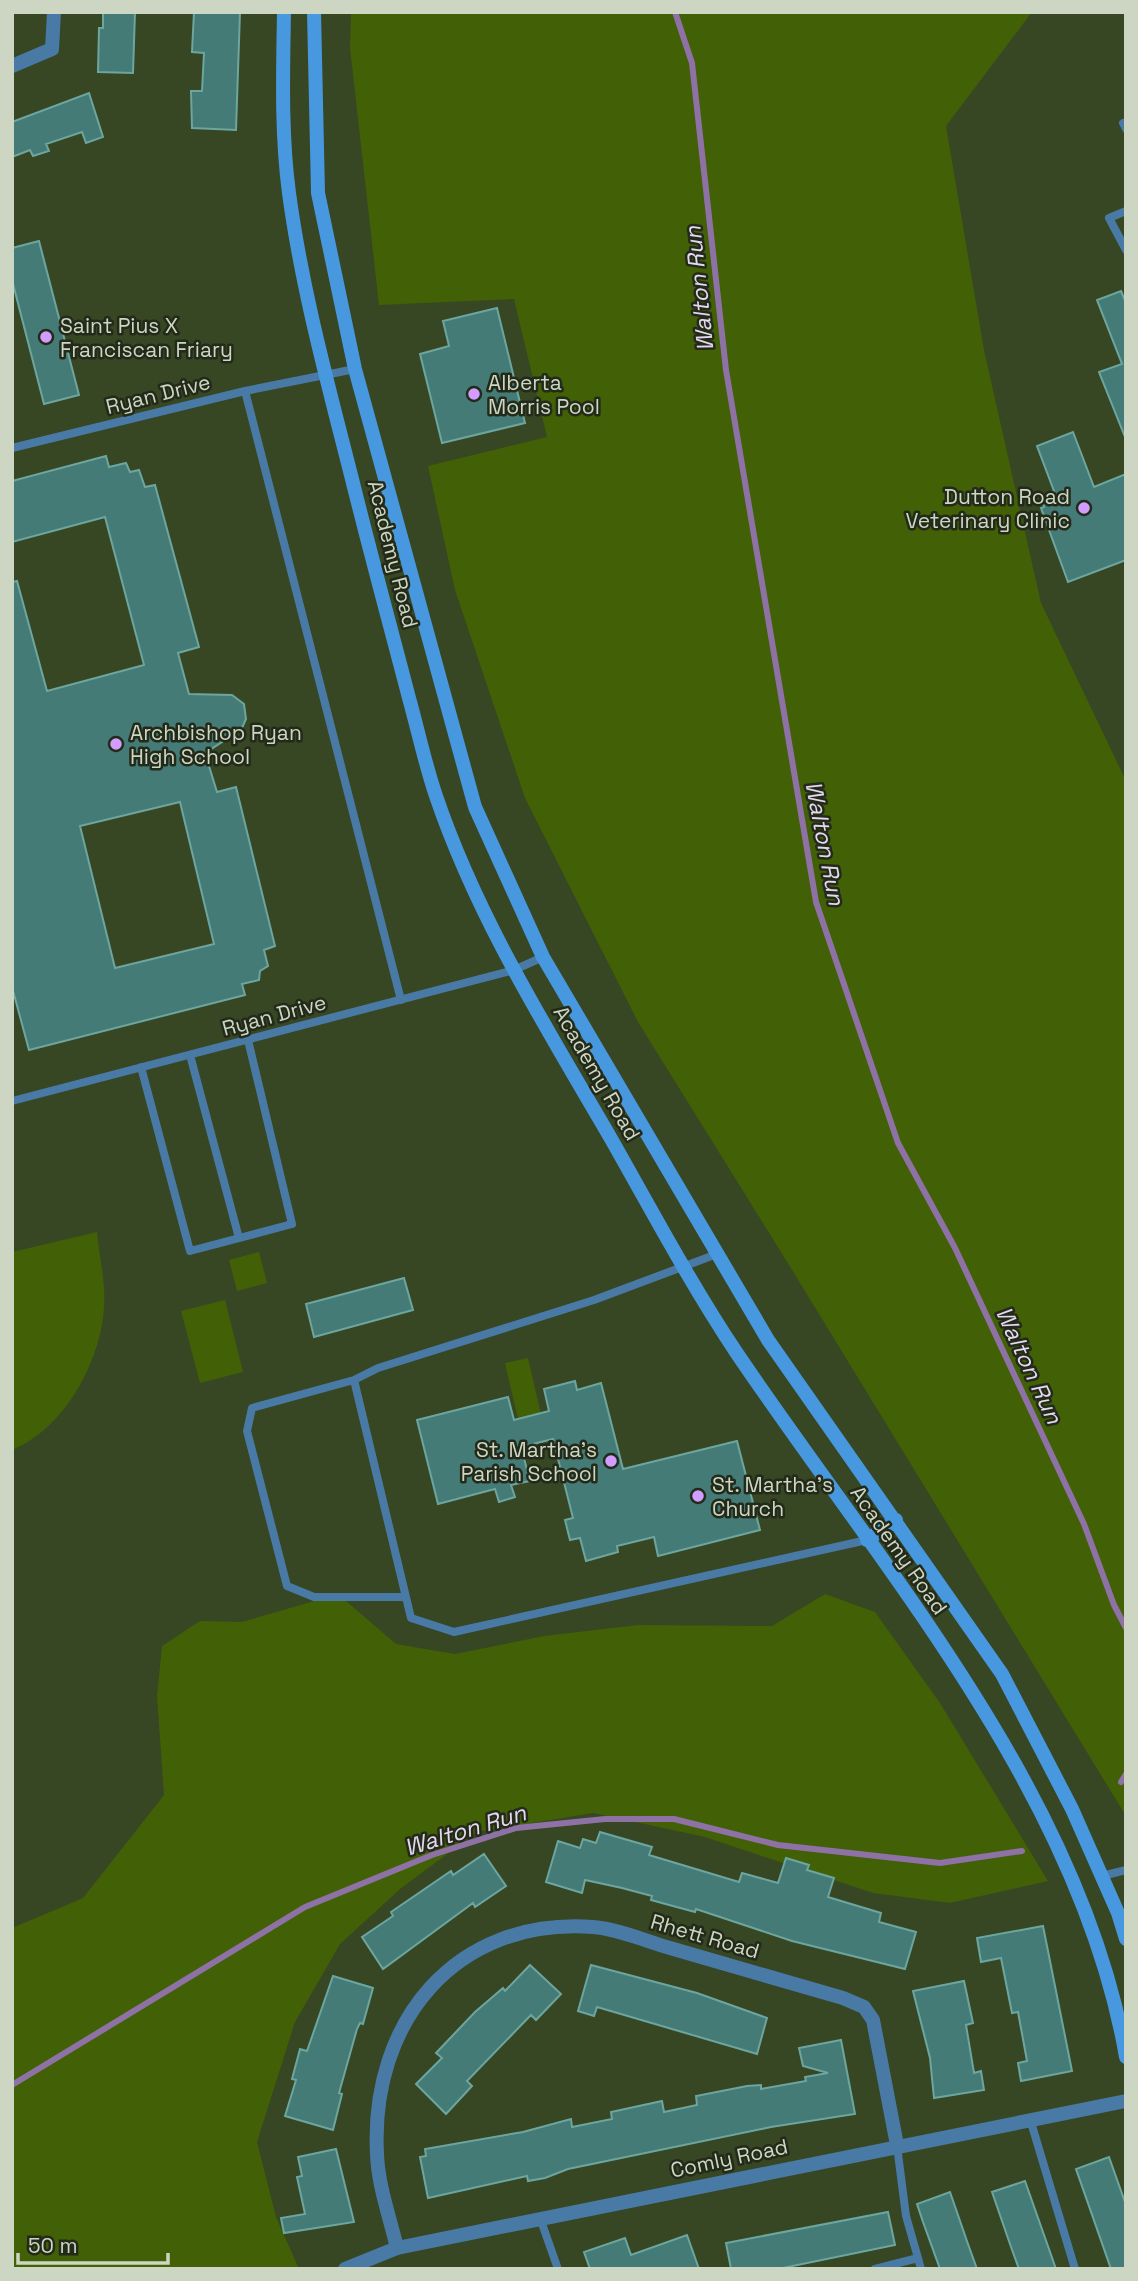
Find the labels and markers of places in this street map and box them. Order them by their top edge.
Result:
place label: Saint Pius X Franciscan Friary [60,312,233,363]
marker: Saint Pius X Franciscan Friary [38,329,54,345]
place label: Alberta Morris Pool [488,369,600,420]
marker: Alberta Morris Pool [466,386,482,402]
place label: Dutton Road Veterinary Clinic [906,483,1070,534]
marker: Dutton Road Veterinary Clinic [1076,500,1092,516]
place label: Archbishop Ryan High School [130,719,302,770]
marker: Archbishop Ryan High School [108,736,124,752]
place label: St. Martha's Parish School [461,1436,597,1487]
marker: St. Martha's Parish School [603,1453,619,1469]
place label: St. Martha's Church [712,1471,833,1522]
marker: St. Martha's Church [690,1488,706,1504]

